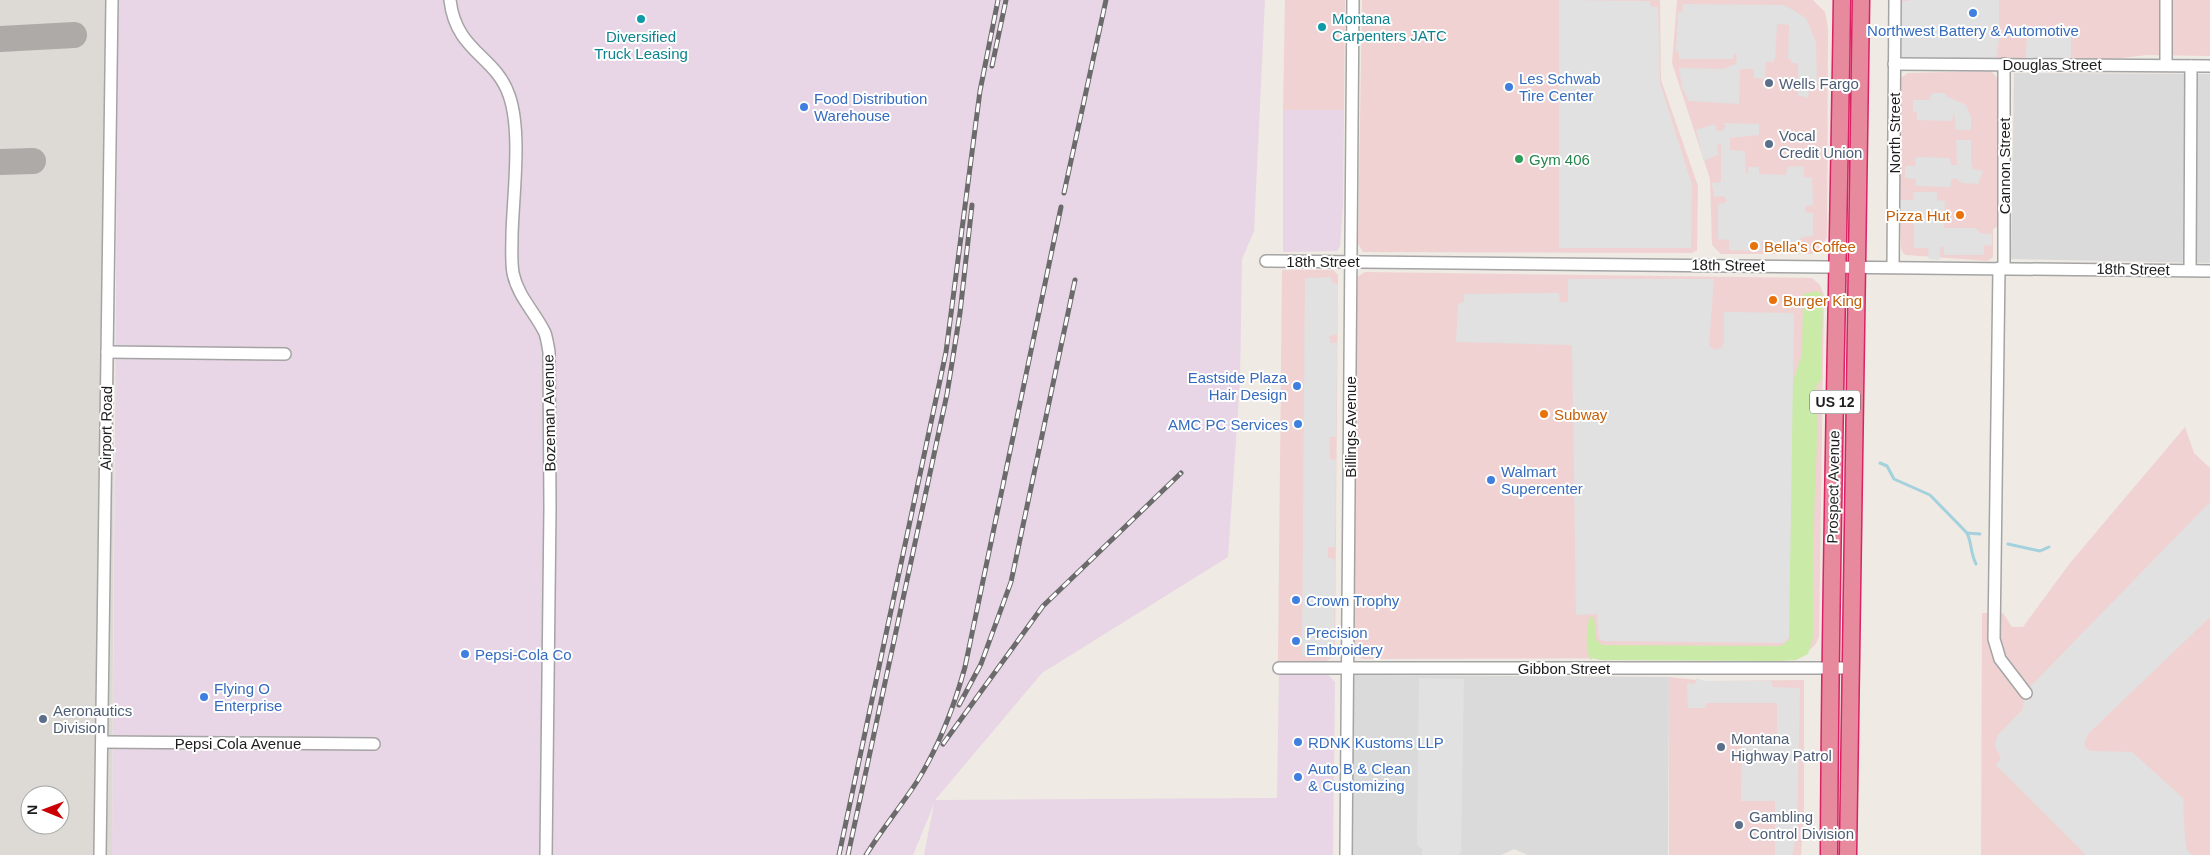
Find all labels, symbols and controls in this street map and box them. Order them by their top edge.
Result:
marker: Northwest Battery & Automotive [1967,7,1979,19]
place label: Montana Carpenters JATC [1332,10,1447,44]
marker: Diversified Truck Leasing [635,13,647,25]
marker: Montana Carpenters JATC [1316,21,1328,33]
place label: Northwest Battery & Automotive [1867,22,2079,39]
place label: Diversified Truck Leasing [594,28,688,62]
street label: Douglas Street [2002,56,2102,73]
place label: Les Schwab Tire Center [1519,70,1601,104]
place label: Wells Fargo [1779,75,1859,92]
marker: Wells Fargo [1763,77,1775,89]
marker: Les Schwab Tire Center [1503,81,1515,93]
place label: Food Distribution Warehouse [814,90,927,124]
street label: North Street [1886,92,1903,173]
marker: Food Distribution Warehouse [798,101,810,113]
street label: Cannon Street [1996,117,2013,214]
place label: Vocal Credit Union [1779,127,1862,161]
marker: Vocal Credit Union [1763,138,1775,150]
place label: Gym 406 [1529,151,1590,168]
marker: Gym 406 [1513,153,1525,165]
place label: Pizza Hut [1886,207,1951,224]
marker: Pizza Hut [1954,209,1966,221]
place label: Bella's Coffee [1764,238,1856,255]
marker: Bella's Coffee [1748,240,1760,252]
street label: 18th Street [1286,253,1361,270]
street label: 18th Street [1691,256,1766,274]
street label: 18th Street [2096,260,2171,278]
place label: Burger King [1783,292,1862,309]
marker: Burger King [1767,294,1779,306]
street label: Bozeman Avenue [539,354,559,472]
place label: Eastside Plaza Hair Design [1188,369,1288,403]
street label: Billings Avenue [1342,376,1359,478]
marker: Eastside Plaza Hair Design [1291,380,1303,392]
street label: Airport Road [97,386,115,470]
road number: US 12 [1810,391,1860,414]
place label: Subway [1554,406,1608,423]
marker: Subway [1538,408,1550,420]
place label: AMC PC Services [1168,416,1288,433]
marker: AMC PC Services [1292,418,1304,430]
street label: Prospect Avenue [1824,430,1842,544]
place label: Walmart Supercenter [1501,463,1583,497]
marker: Walmart Supercenter [1485,474,1497,486]
place label: Crown Trophy [1306,592,1400,609]
marker: Crown Trophy [1290,594,1302,606]
place label: Precision Embroidery [1306,624,1383,658]
marker: Precision Embroidery [1290,635,1302,647]
place label: Pepsi-Cola Co [475,646,572,663]
marker: Pepsi-Cola Co [459,648,471,660]
street label: Gibbon Street [1518,660,1611,677]
place label: Flying O Enterprise [214,680,282,714]
marker: Flying O Enterprise [198,691,210,703]
place label: Aeronautics Division [53,702,132,736]
marker: Aeronautics Division [37,713,49,725]
place label: Montana Highway Patrol [1731,730,1832,764]
place label: RDNK Kustoms LLP [1308,734,1444,751]
street label: Pepsi Cola Avenue [175,735,301,752]
marker: RDNK Kustoms LLP [1292,736,1304,748]
marker: Montana Highway Patrol [1715,741,1727,753]
place label: Auto B & Clean & Customizing [1308,760,1411,794]
marker: Auto B & Clean & Customizing [1292,771,1304,783]
north arrow [20,785,70,835]
text: N [24,805,40,815]
place label: Gambling Control Division [1749,808,1854,842]
marker: Gambling Control Division [1733,819,1745,831]

